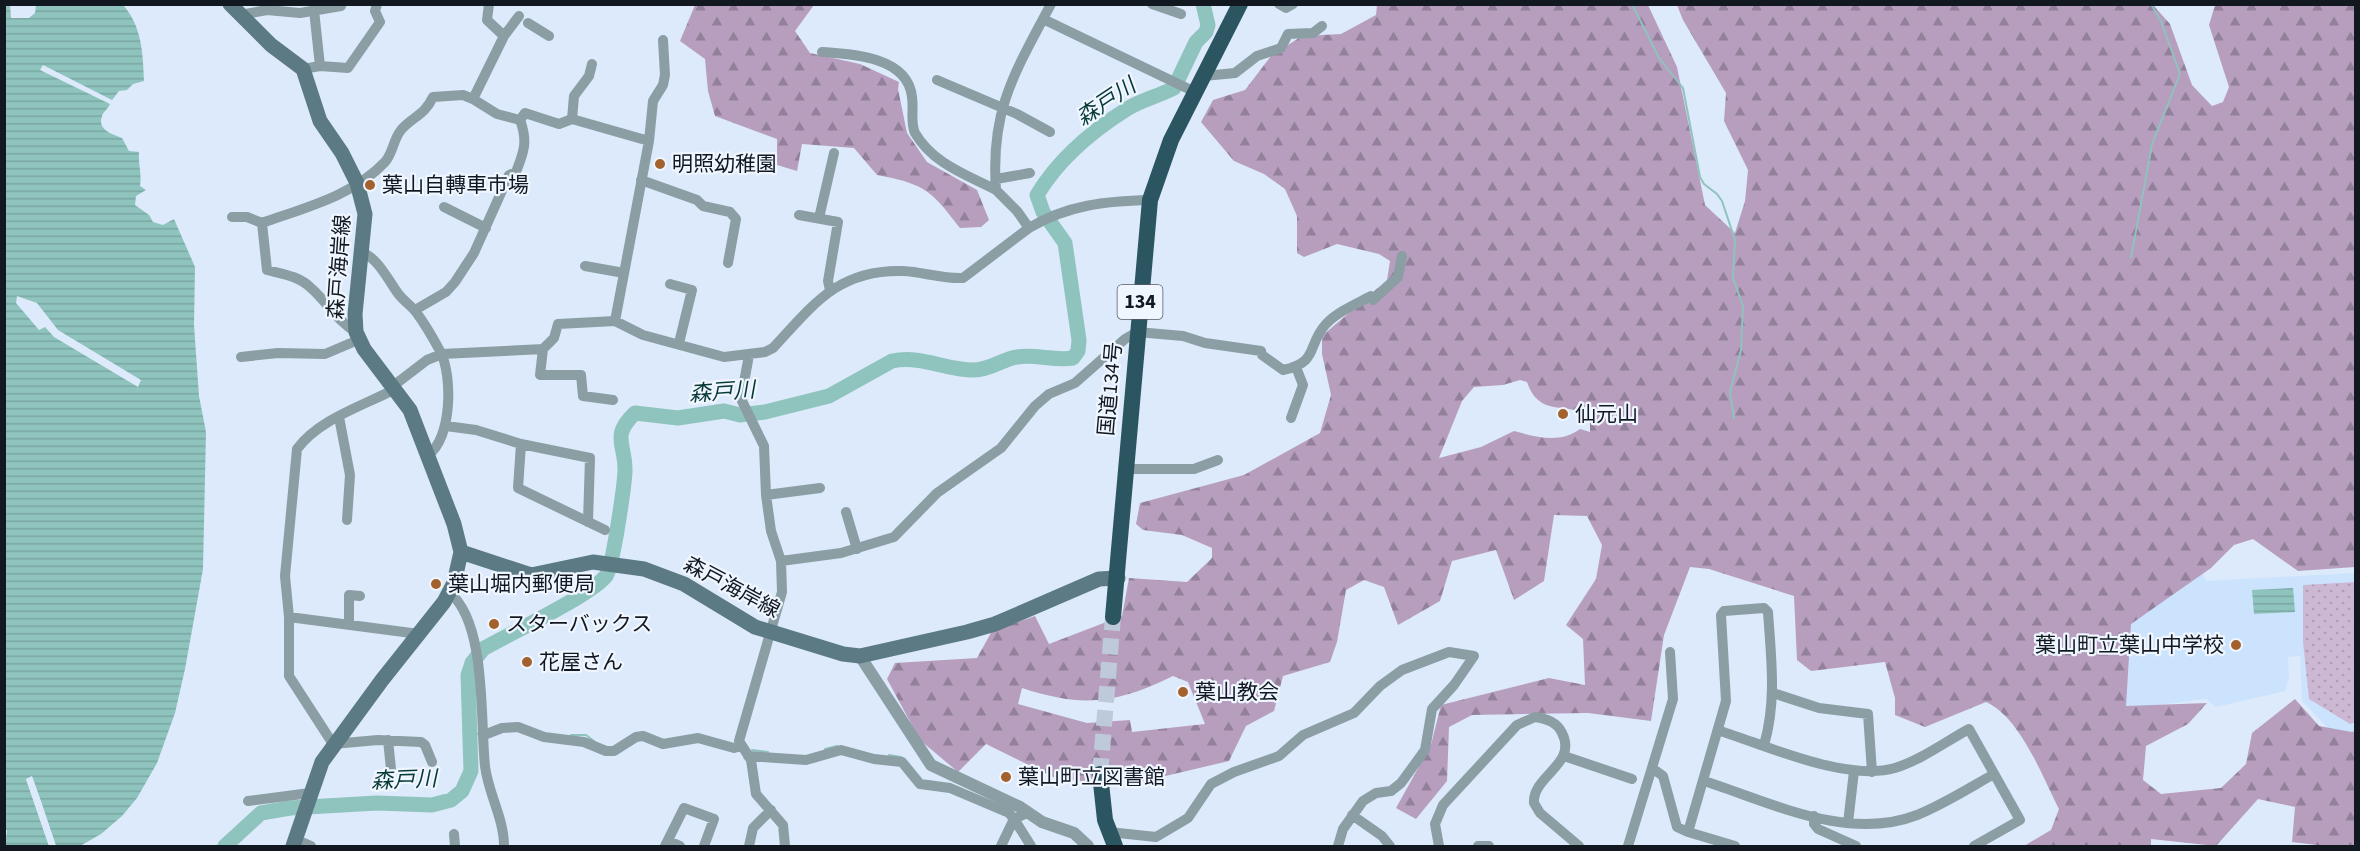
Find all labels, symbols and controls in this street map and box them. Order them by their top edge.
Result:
water label: 森戸川 [1070,69,1144,134]
place label: 明照幼稚園 [672,149,777,179]
marker: 明照幼稚園 [653,157,667,171]
place label: 葉山自轉車市場 [382,170,529,200]
marker: 葉山自轉車市場 [363,178,377,192]
street label: 森戸海岸線 [320,214,358,320]
road number: 134 [1118,285,1162,319]
street label: 国道134号 [1091,341,1129,437]
water label: 森戸川 [688,374,758,410]
place label: 仙元山 [1575,399,1638,429]
marker: 仙元山 [1556,407,1570,421]
street label: 森戸海岸線 [679,549,785,625]
place label: 葉山堀内郵便局 [448,569,595,599]
marker: 葉山堀内郵便局 [429,577,443,591]
place label: スターバックス [506,609,652,639]
marker: スターバックス [487,617,501,631]
place label: 葉山町立葉山中学校 [2035,630,2224,660]
marker: 葉山町立葉山中学校 [2229,638,2243,652]
place label: 花屋さん [539,647,623,677]
marker: 花屋さん [520,655,534,669]
place label: 葉山教会 [1195,677,1279,707]
marker: 葉山教会 [1176,685,1190,699]
place label: 葉山町立図書館 [1018,762,1165,792]
water label: 森戸川 [370,763,440,797]
marker: 葉山町立図書館 [999,770,1013,784]

